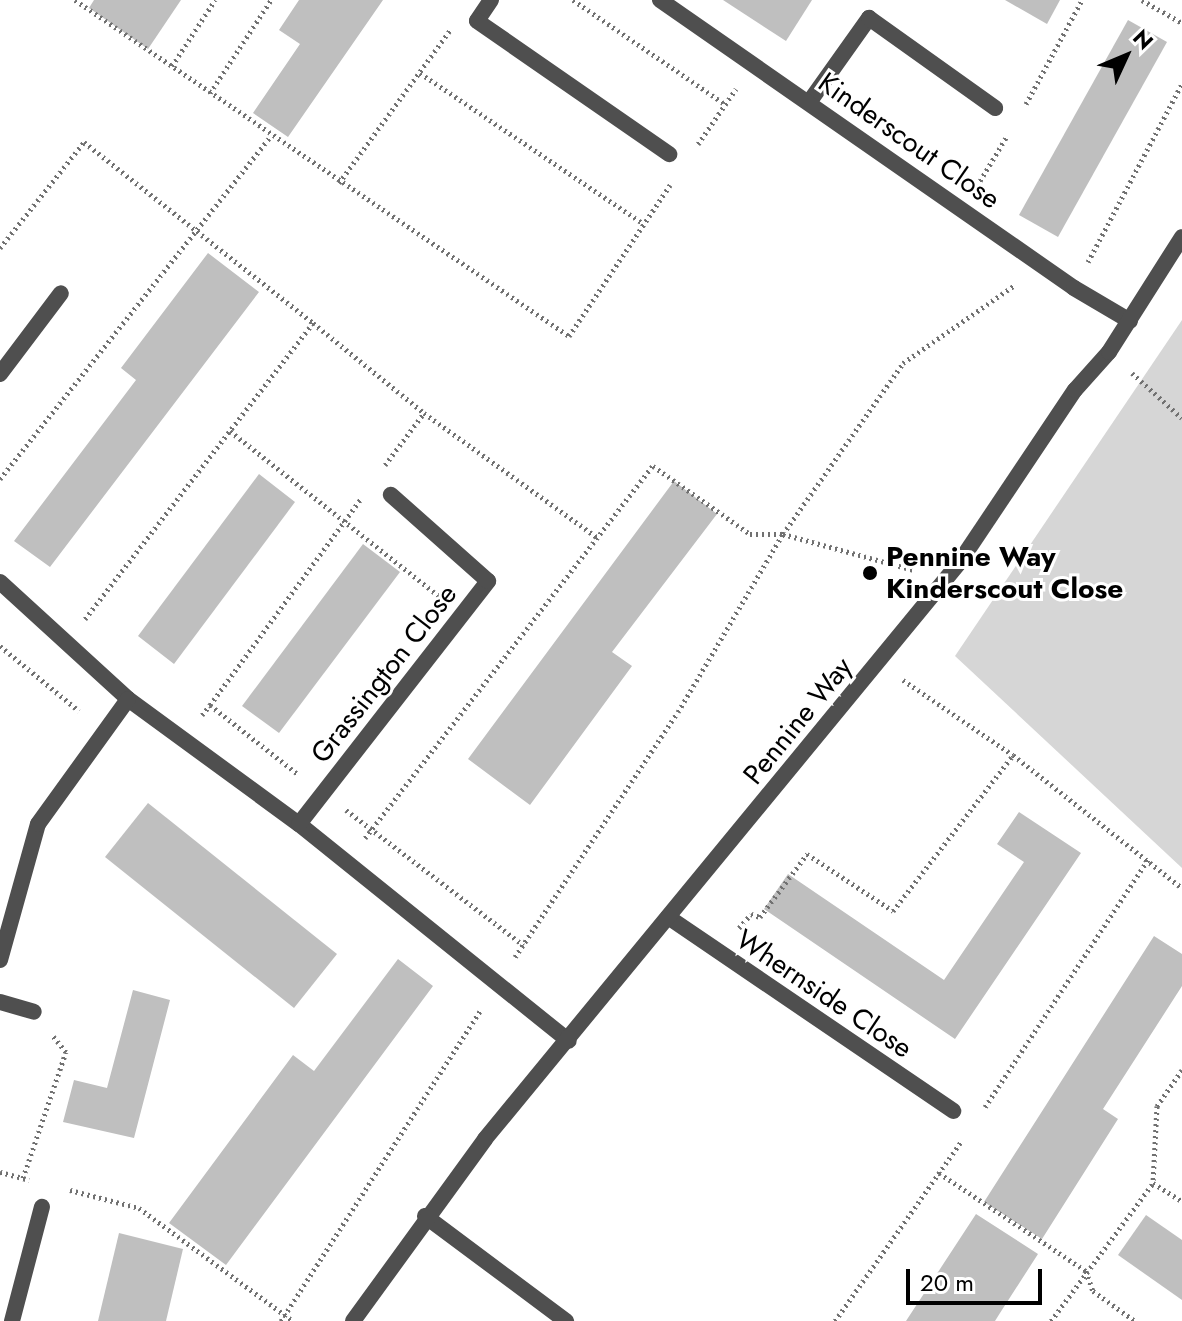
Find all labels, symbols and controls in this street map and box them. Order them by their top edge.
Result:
north arrow [1086,16,1166,96]
text: N [1126,22,1161,57]
street label: Kinderscout Close [812,66,1006,216]
place label: Pennine Way Kinderscout Close [886,540,1123,606]
marker: Pennine Way Kinderscout Close [861,564,879,582]
street label: Grassington Close [304,578,464,770]
street label: Pennine Way [737,651,859,791]
street label: Whernside Close [730,923,918,1065]
scale bar [910,1253,1046,1303]
text: 20 m [920,1265,974,1300]

